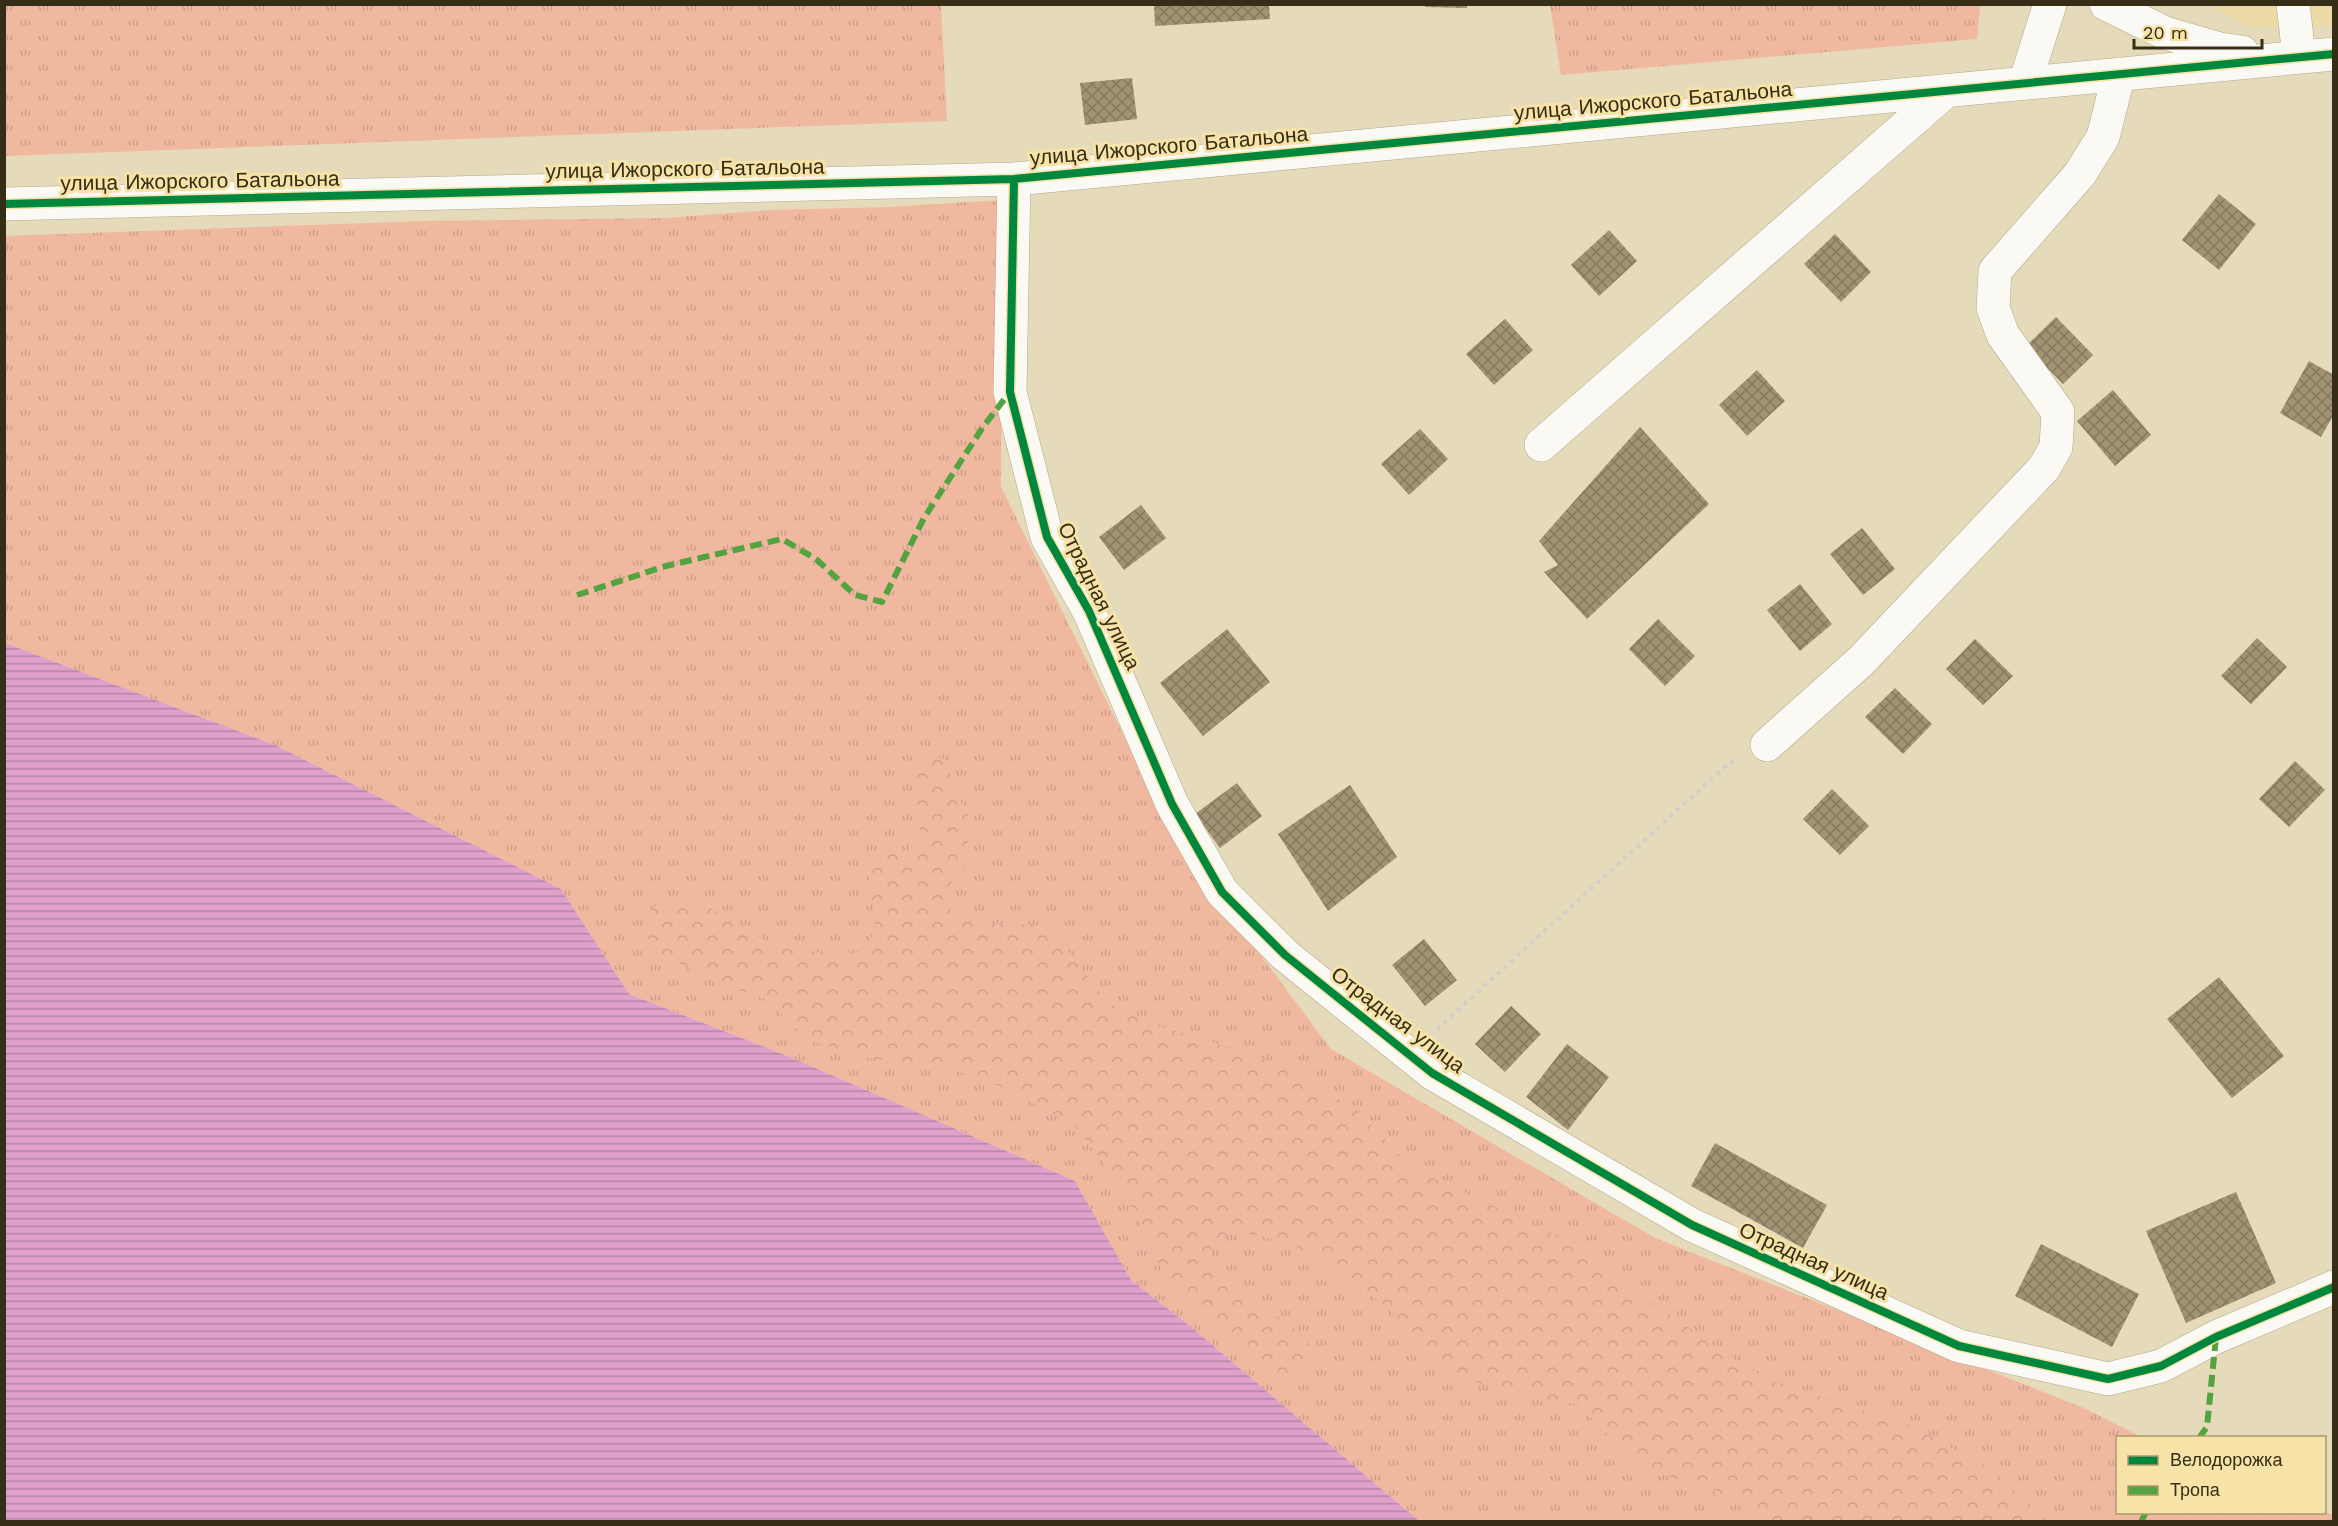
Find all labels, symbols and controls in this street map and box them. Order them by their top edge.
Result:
scale bar [2134,12,2262,50]
text: 20 m [2143,22,2188,43]
street label: улица Ижорского Батальона [1513,76,1793,125]
street label: улица Ижорского Батальона [1029,121,1309,170]
street label: улица Ижорского Батальона [545,154,825,183]
street label: улица Ижорского Батальона [60,166,340,195]
street label: Отрадная улица [1053,518,1146,674]
street label: Отрадная улица [1326,961,1470,1078]
street label: Отрадная улица [1736,1216,1893,1305]
legend [2116,1436,2326,1514]
text: Велодорожка [2170,1449,2283,1470]
text: Тропа [2170,1479,2221,1500]

